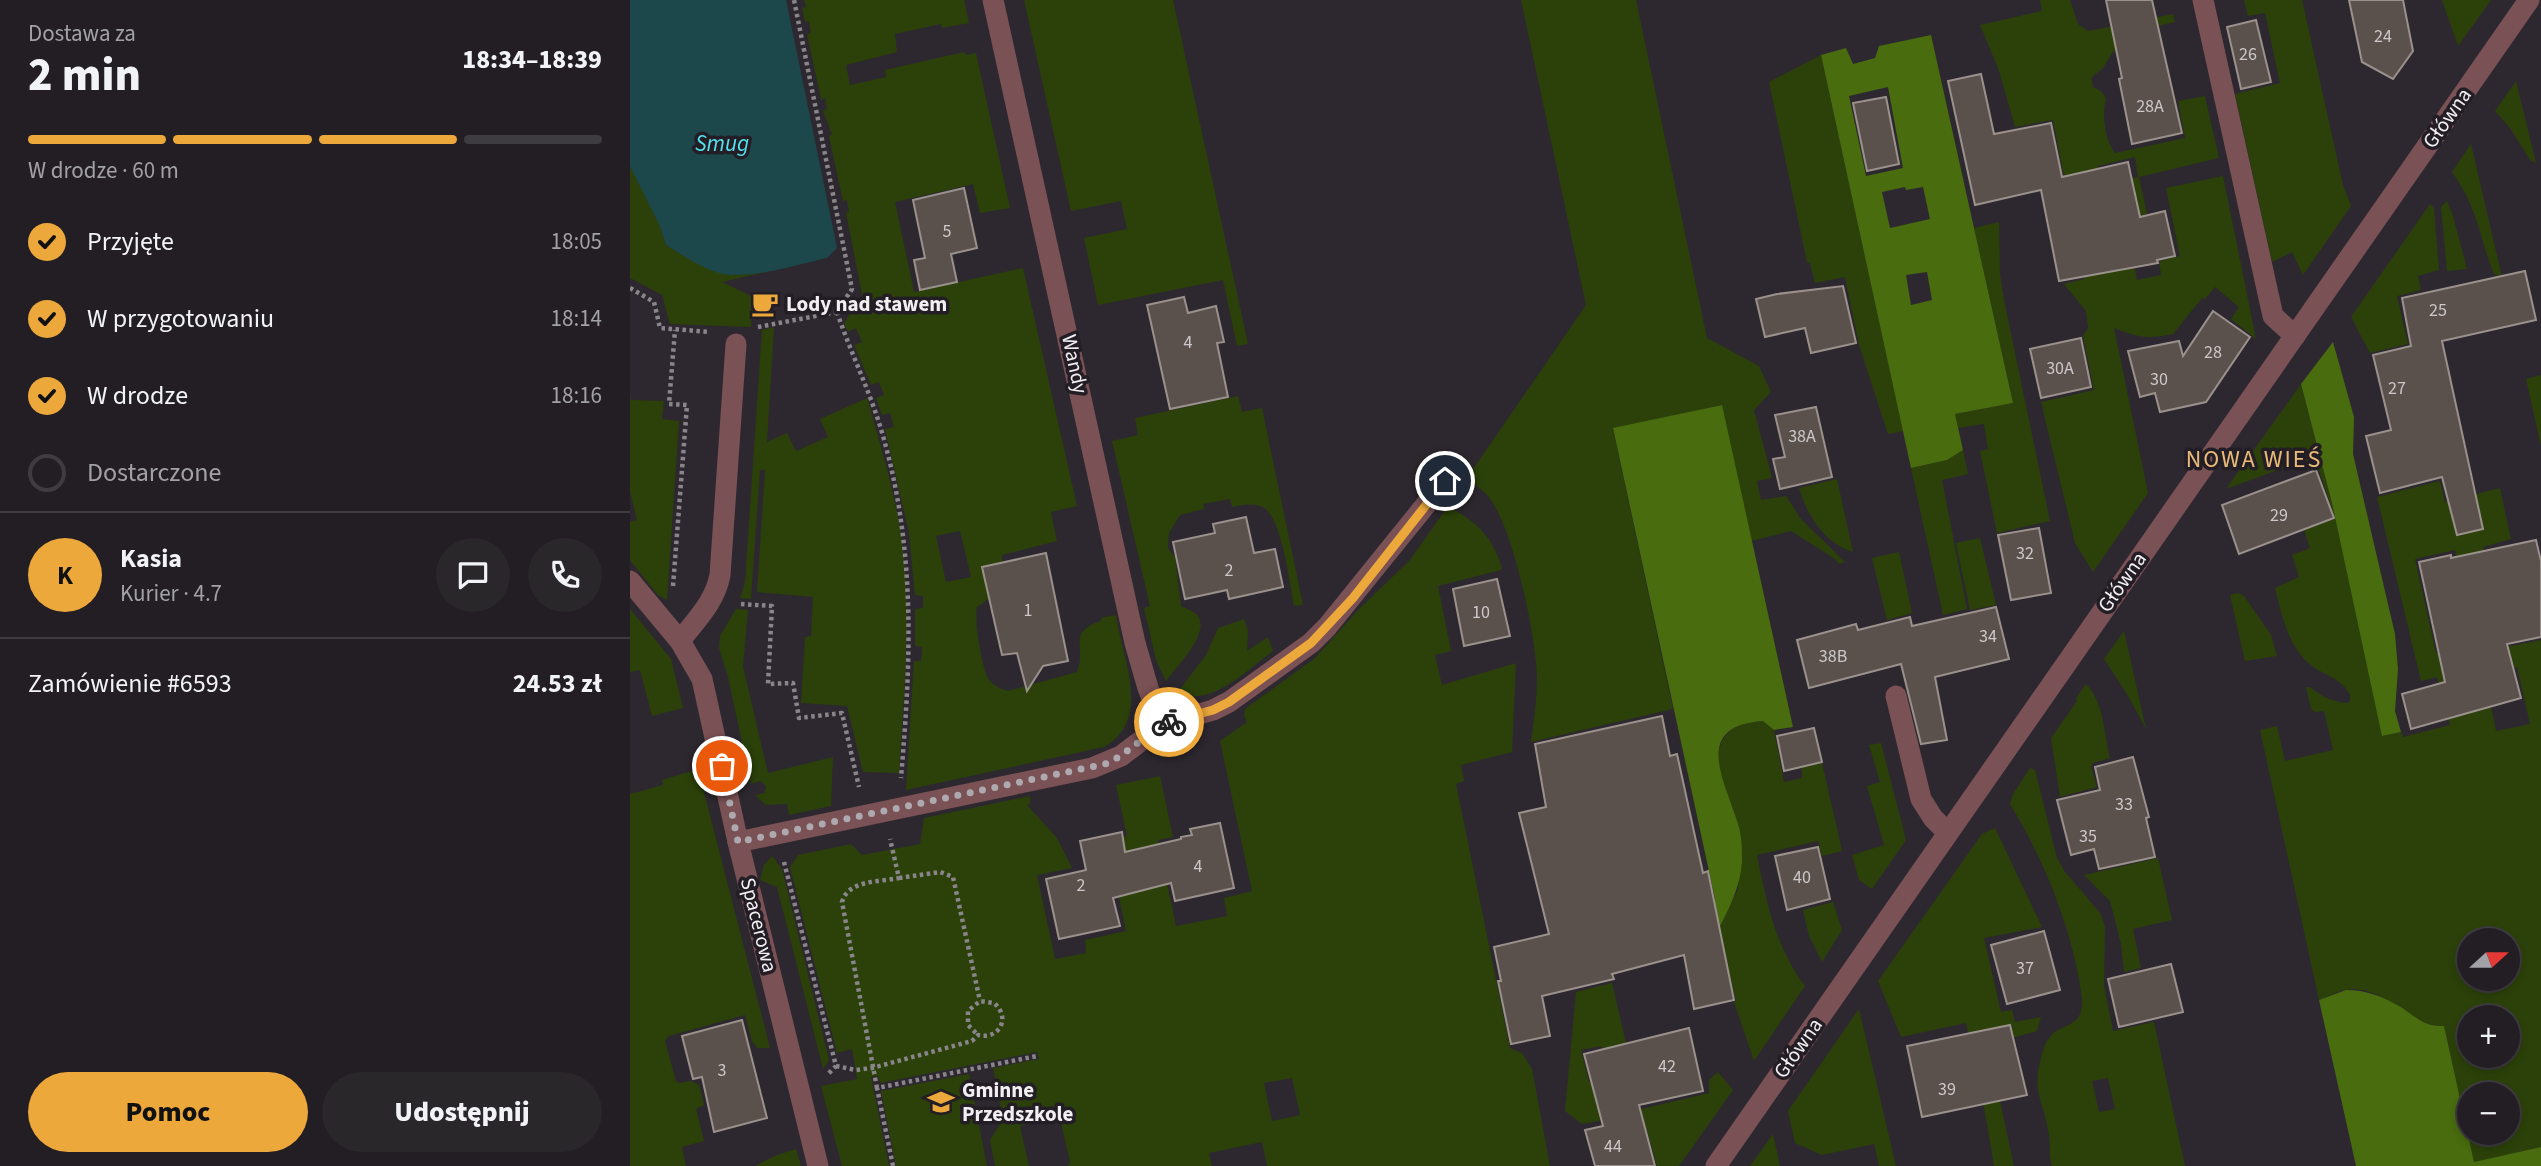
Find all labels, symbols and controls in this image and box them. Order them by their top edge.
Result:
text: Dostawa za [28,17,136,50]
house number: 24 [2374,24,2392,49]
text: 18:34–18:39 [462,41,602,78]
house number: 26 [2239,42,2257,67]
text: 2 min [28,43,141,108]
street label: Główna [2415,82,2479,154]
house number: 28A [2136,94,2164,119]
water label: Smug [695,127,749,160]
text: W drodze · 60 m [28,154,179,187]
house number: 5 [943,219,952,244]
icon: check [28,223,66,261]
text: Przyjęte [87,223,174,260]
text: 18:05 [551,225,602,258]
cafe icon: Lody nad stawem [750,289,780,319]
place label: Lody nad stawem [786,289,947,319]
house number: 25 [2429,298,2447,323]
icon: check [28,300,66,338]
text: W przygotowaniu [87,300,274,337]
text: 18:14 [551,302,602,335]
house number: 4 [1184,330,1193,355]
street label: Wandy [1054,332,1096,396]
house number: 28 [2204,340,2222,365]
house number: 30A [2046,356,2074,381]
house number: 30 [2150,367,2168,392]
house number: 27 [2388,376,2406,401]
icon: check [28,377,66,415]
text: W drodze [87,377,188,414]
text: 18:16 [551,379,602,412]
house number: 38A [1788,424,1816,449]
district label: NOWA WIEŚ [2186,442,2322,477]
pin [1415,451,1475,511]
text: Dostarczone [87,454,221,491]
icon: home [1426,462,1464,500]
house number: 29 [2270,503,2288,528]
button: chat [436,538,510,612]
button: phone [528,538,602,612]
text: Kasia [120,540,182,577]
house number: 32 [2016,541,2034,566]
street label: Główna [2090,546,2154,618]
text: K [57,557,73,594]
house number: 2 [1225,558,1234,583]
text: Kurier · 4.7 [120,577,222,610]
house number: 1 [1024,598,1032,623]
house number: 10 [1472,600,1490,625]
house number: 34 [1979,624,1997,649]
house number: 38B [1819,644,1847,669]
text: Zamówienie #6593 [28,665,232,702]
text: 24.53 zł [513,665,602,702]
courier [1134,687,1204,757]
icon: bike [1150,703,1188,741]
pin [692,736,752,796]
icon: bag [703,747,741,785]
house number: 33 [2115,792,2133,817]
house number: 35 [2079,824,2097,849]
house number: 4 [1194,854,1203,879]
house number: 40 [1793,865,1811,890]
house number: 2 [1077,873,1086,898]
street label: Spacerowa [733,875,785,975]
north arrow [2457,928,2520,990]
map controls [2457,928,2520,1145]
house number: 37 [2016,956,2034,981]
button: + [2457,1005,2520,1068]
street label: Główna [1766,1012,1830,1084]
house number: 42 [1658,1054,1676,1079]
house number: 3 [718,1058,727,1083]
button: Pomoc [28,1072,308,1152]
button: Udostępnij [322,1072,602,1152]
place label: Gminne Przedszkole [962,1075,1074,1129]
house number: 39 [1938,1077,1956,1102]
button: − [2457,1082,2520,1145]
school or university icon: Gminne Przedszkole [926,1087,956,1117]
house number: 44 [1604,1134,1622,1159]

